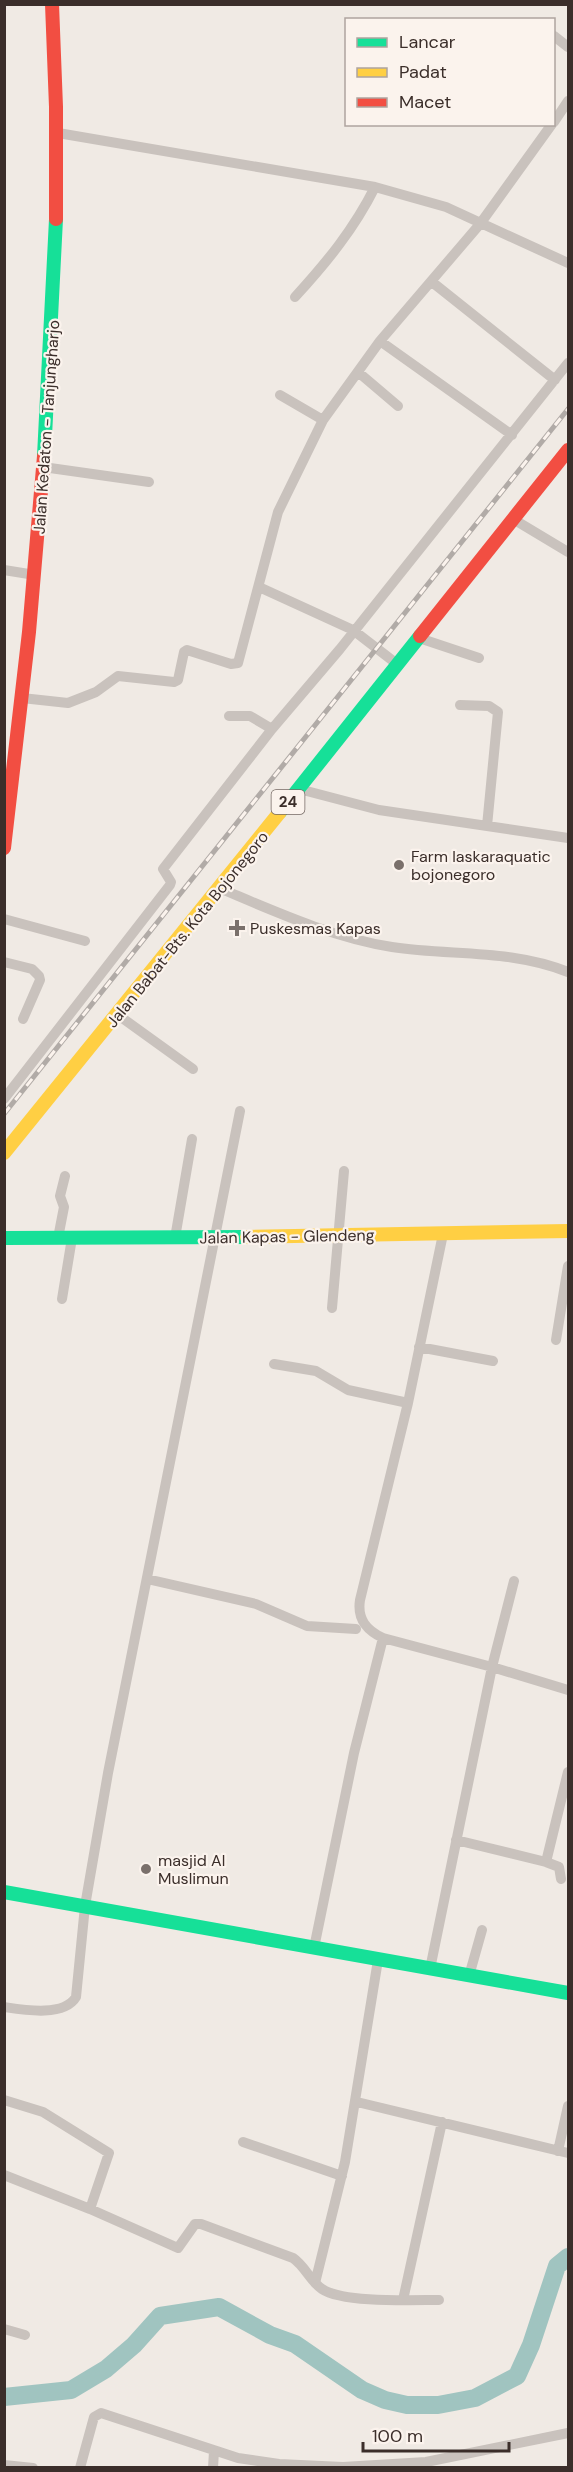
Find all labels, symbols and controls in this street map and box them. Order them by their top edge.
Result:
legend [345,18,555,126]
text: Lancar [399,30,456,54]
text: Padat [399,60,447,84]
text: Macet [399,90,451,114]
street label: Jalan Kedaton - Tanjungharjo [29,319,64,535]
road number: 24 [272,790,304,814]
street label: Jalan Babat-Bts. Kota Bojonegoro [102,827,273,1032]
place label: Farm laskaraquatic bojonegoro [411,846,551,885]
marker: Farm laskaraquatic bojonegoro [392,858,406,872]
place label: Puskesmas Kapas [250,918,381,939]
marker: Puskesmas Kapas [228,919,246,937]
street label: Jalan Kapas - Glendeng [199,1224,375,1249]
place label: masjid Al Muslimun [158,1850,229,1889]
marker: masjid Al Muslimun [139,1862,153,1876]
scale bar [363,2415,508,2453]
text: 100 m [372,2424,423,2448]

